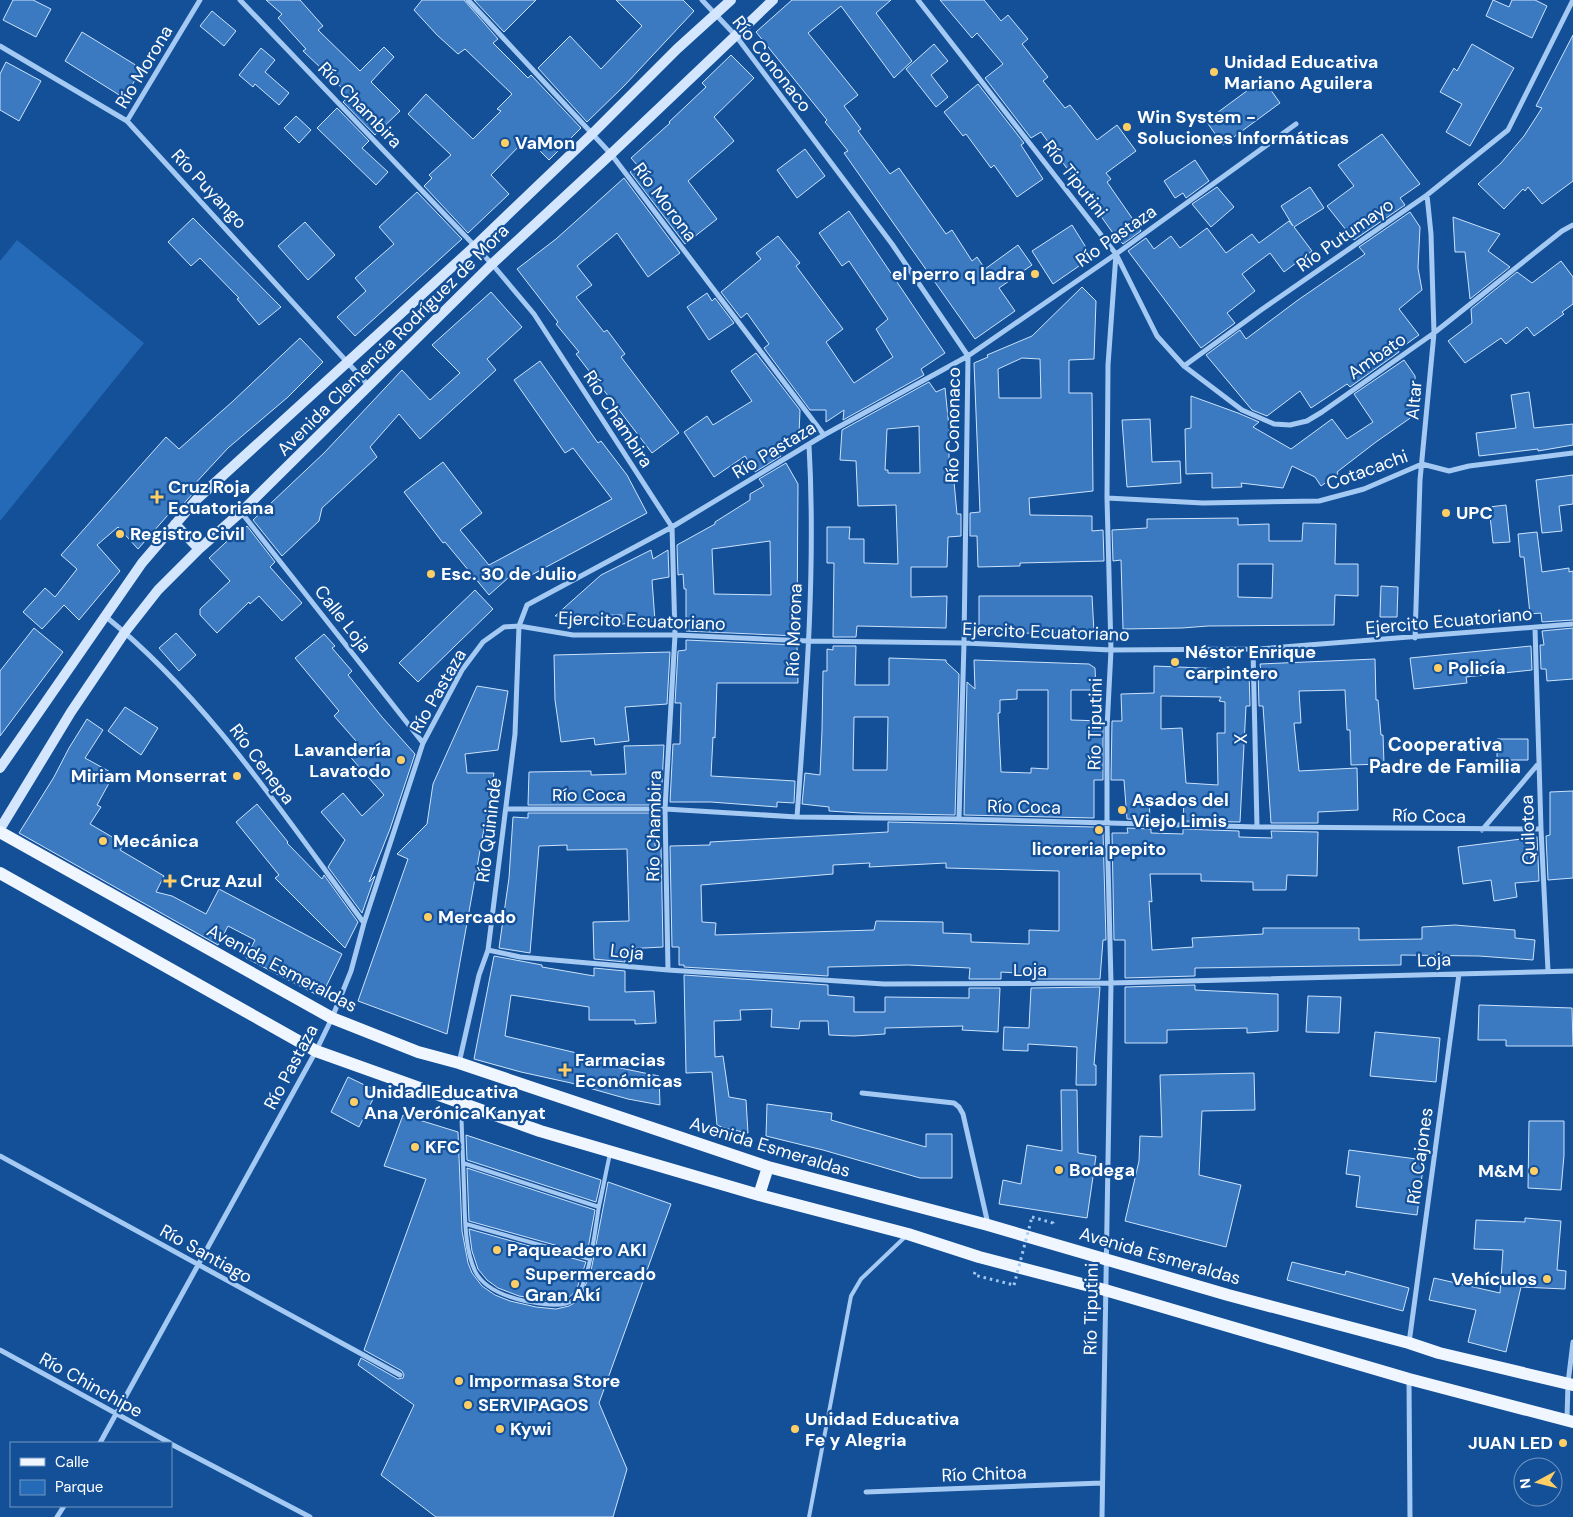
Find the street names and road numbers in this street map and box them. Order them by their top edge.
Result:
street label: Río Cononaco [727,11,817,117]
street label: Río Morona [110,21,178,113]
street label: Río Chambira [313,57,407,153]
street label: Río Tiputini [1037,135,1113,223]
street label: Río Puyango [166,144,252,234]
street label: Río Morona [627,158,703,246]
street label: Río Putumayo [1292,193,1398,277]
street label: Río Pastaza [1071,199,1161,273]
street label: Avenida Clemencia Rodríguez de Mora [272,219,514,461]
street label: Ambato [1343,327,1411,385]
street label: Río Chambira [578,366,658,472]
street label: Río Cononaco [940,367,966,483]
street label: Altar [1400,379,1428,421]
street label: Río Pastaza [728,416,820,484]
street label: Cotacachi [1323,444,1411,496]
street label: Calle Loja [309,580,377,658]
street label: Río Morona [780,583,808,677]
street label: Ejercito Ecuatoriano [1364,602,1534,640]
street label: Ejercito Ecuatoriano [558,606,726,636]
street label: Ejercito Ecuatoriano [962,617,1130,647]
street label: Río Pastaza [404,645,472,737]
street label: Río Tiputini [1082,678,1108,770]
street label: Río Cenepa [224,719,300,809]
street label: X [1229,733,1253,745]
street label: Río Chambira [641,770,667,882]
street label: Río Quinindé [471,776,507,884]
street label: Río Coca [552,783,626,807]
street label: Río Coca [987,794,1061,820]
street label: Quilotoa [1515,795,1541,865]
street label: Río Coca [1392,803,1466,829]
street label: Avenida Esmeraldas [203,918,361,1018]
street label: Loja [609,938,645,966]
street label: Loja [1417,947,1451,973]
street label: Loja [1013,958,1047,982]
street label: Río Pastaza [258,1020,324,1114]
street label: Río Cajones [1401,1106,1439,1206]
street label: Avenida Esmeraldas [687,1111,853,1183]
street label: Río Santiago [155,1219,257,1289]
street label: Avenida Esmeraldas [1076,1221,1244,1291]
street label: Río Tiputini [1078,1263,1104,1355]
street label: Río Chinchipe [35,1347,147,1423]
street label: Río Chitoa [941,1461,1027,1487]

